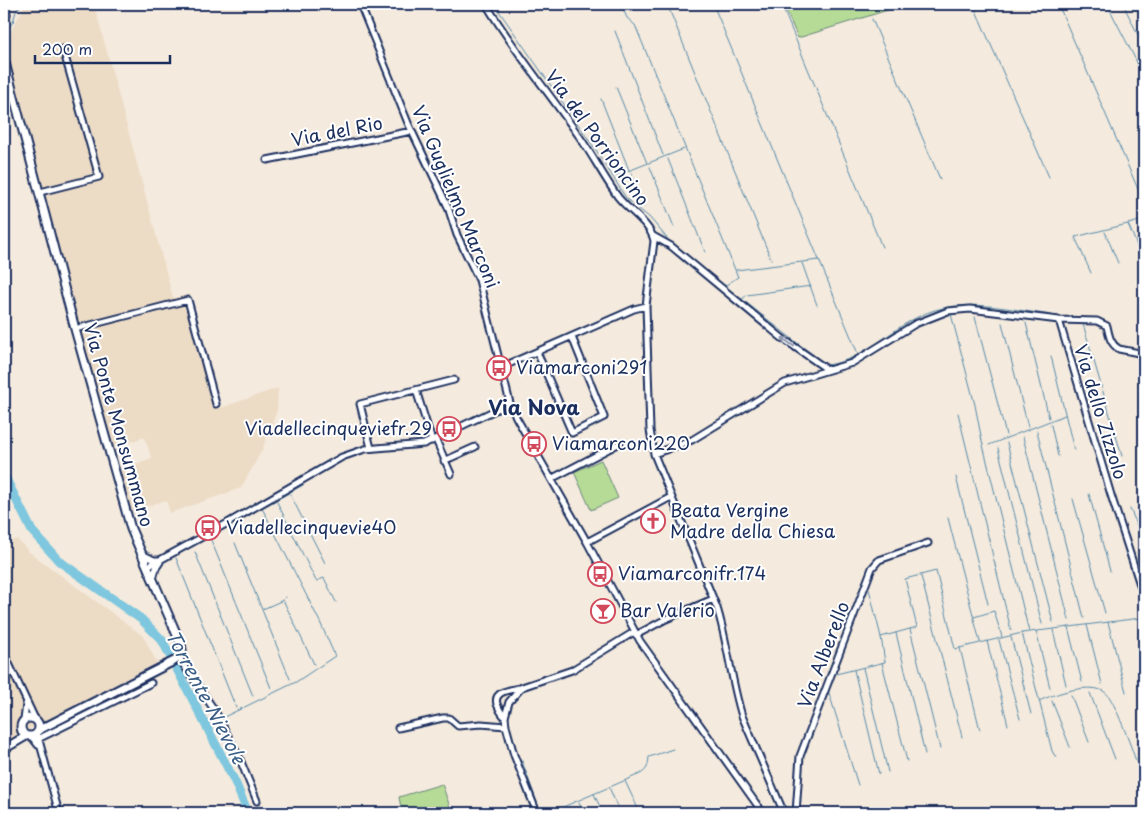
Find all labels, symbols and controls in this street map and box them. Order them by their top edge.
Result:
scale bar [35,32,170,64]
text: 200 m [42,37,92,60]
street label: Via del Porrioncino [539,63,657,211]
street label: Via Guglielmo Marconi [406,101,507,292]
street label: Via del Rio [289,108,385,153]
street label: Via Ponte Monsummano [77,319,162,530]
one-way arrow [781,337,795,347]
street label: Via dello Zizzolo [1068,341,1135,482]
place label: Viamarconi291 [516,353,647,380]
bus stop icon: Viamarconi291 [486,355,512,381]
district label: Via Nova [488,392,580,422]
place label: Viadellecinqueviefr.29 [245,414,432,441]
bus stop icon: Viadellecinqueviefr.29 [436,416,462,442]
place label: Viamarconi220 [552,429,690,456]
bus stop icon: Viamarconi220 [521,431,547,457]
place label: Beata Vergine Madre della Chiesa [670,496,836,544]
church icon: Beata Vergine Madre della Chiesa [640,508,666,534]
place label: Viadellecinquevie40 [226,513,396,540]
bus stop icon: Viadellecinquevie40 [195,515,221,541]
place label: Viamarconifr.174 [618,559,766,586]
bus stop icon: Viamarconifr.174 [587,561,613,587]
place label: Bar Valerio [620,596,715,623]
street label: Via Alberello [790,597,855,712]
bar icon: Bar Valerio [590,598,616,624]
water label: Torrente Nievole [160,625,255,770]

